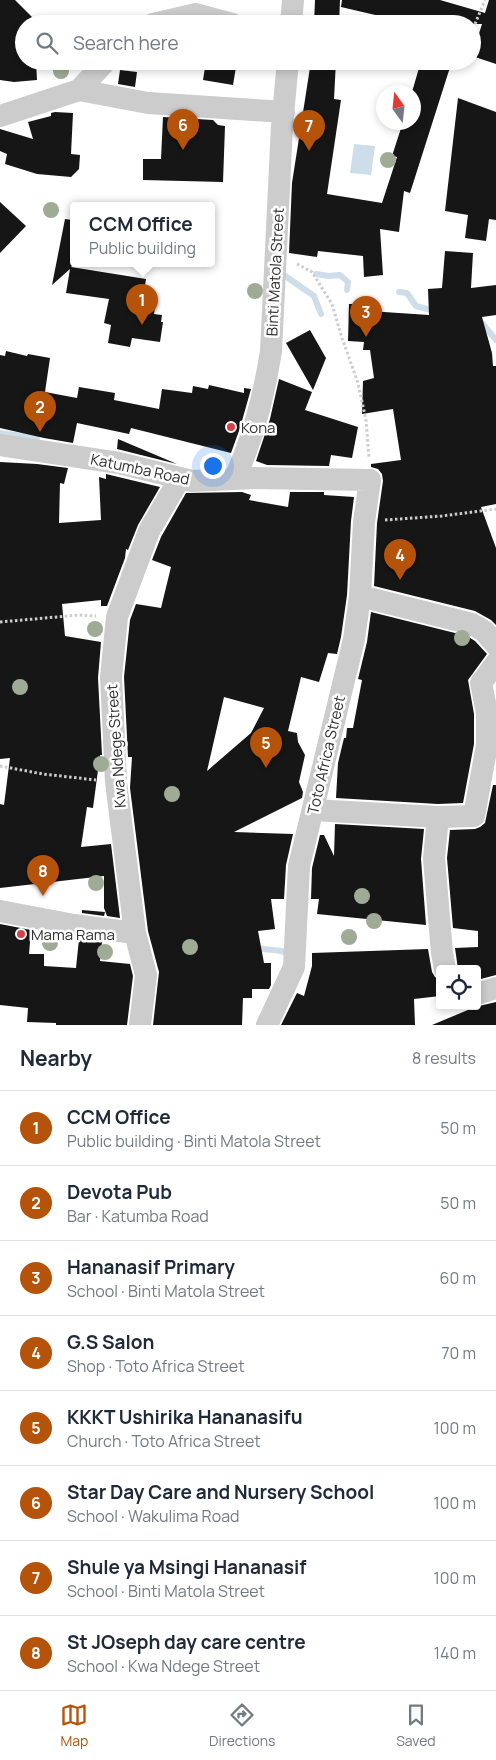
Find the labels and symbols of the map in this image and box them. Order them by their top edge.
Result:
north arrow [376,85,421,130]
pin: 6 [167,109,199,150]
pin: 7 [293,110,325,151]
street label: Binti Matola Street [261,207,289,337]
pin: 1 [126,284,158,325]
pin: 3 [350,296,382,337]
pin: 2 [24,391,56,432]
place label: Kona [241,417,275,438]
marker: Kona [225,421,237,433]
street label: Katumba Road [89,448,191,490]
your location [200,453,226,479]
pin: 4 [384,539,416,580]
street label: Kwa Ndege Street [101,683,131,809]
street label: Toto Africa Street [302,694,350,816]
pin: 5 [250,727,282,768]
pin: 8 [27,855,59,896]
place label: Mama Rama [31,924,115,945]
marker: Mama Rama [15,928,27,940]

